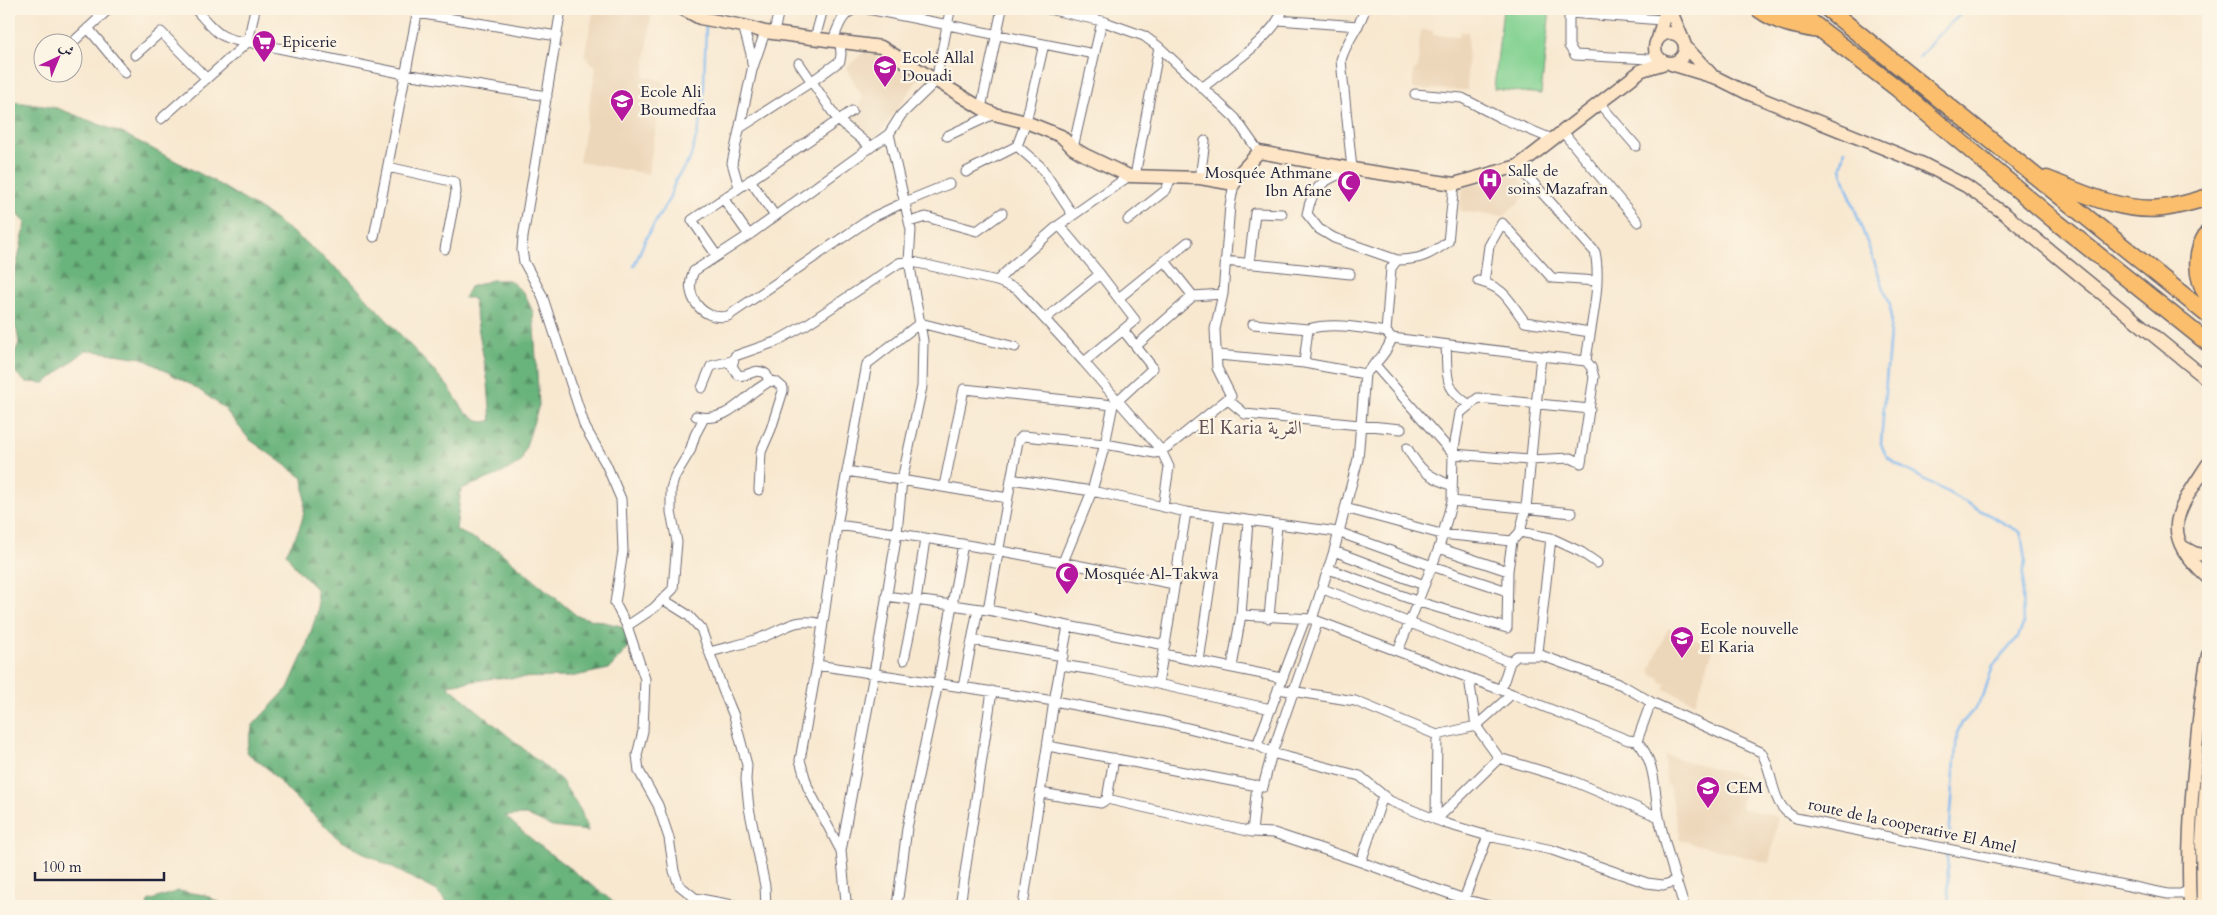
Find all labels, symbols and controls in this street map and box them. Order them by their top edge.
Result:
supermarket icon: Epicerie [251,29,277,63]
place label: Epicerie [282,31,337,53]
north arrow [32,32,82,82]
text: ش [55,37,78,61]
place label: Ecole Allal Douadi [902,47,974,87]
school or university icon: Ecole Allal Douadi [872,54,898,88]
place label: Ecole Ali Boumedfaa [640,81,716,121]
school or university icon: Ecole Ali Boumedfaa [609,88,635,122]
place label: Salle de soins Mazafran [1508,160,1608,200]
place label: Mosquée Athmane Ibn Afane [1205,162,1332,202]
hospital icon: Salle de soins Mazafran [1477,167,1503,201]
mosque icon: Mosquée Athmane Ibn Afane [1336,169,1362,203]
district label: El Karia القرية [1198,415,1302,441]
mosque icon: Mosquée Al-Takwa [1054,561,1080,595]
place label: Mosquée Al-Takwa [1084,563,1219,585]
place label: Ecole nouvelle El Karia [1700,618,1799,658]
school or university icon: Ecole nouvelle El Karia [1669,625,1695,659]
school or university icon: CEM [1695,775,1721,809]
place label: CEM [1726,777,1763,799]
street label: route de la cooperative El Amel [1806,793,2018,859]
scale bar [35,850,164,882]
text: 100 m [42,857,82,877]

